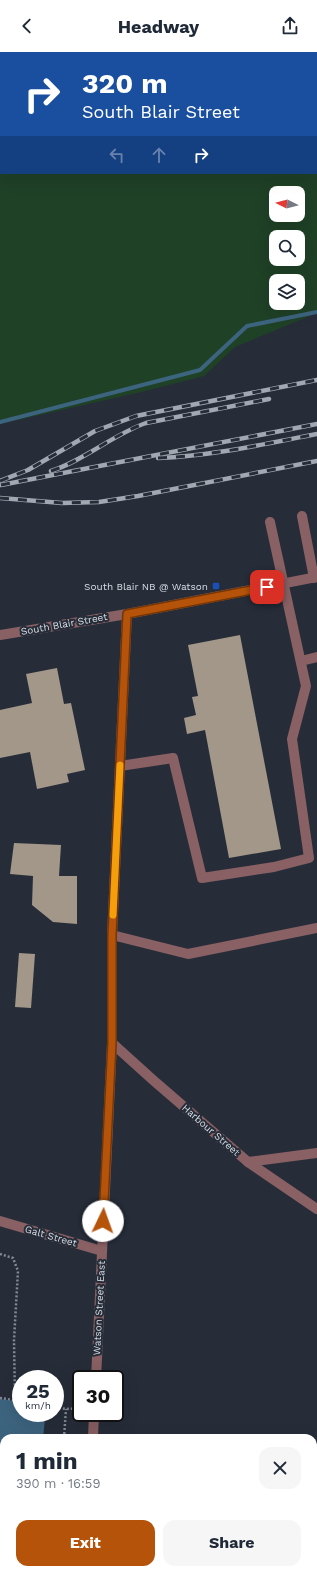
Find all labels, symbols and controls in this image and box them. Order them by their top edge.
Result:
icon: back [16,15,38,37]
icon: share [279,15,301,37]
text: Headway [118,16,199,37]
text: 320 m [82,67,168,100]
icon: right [16,68,68,120]
text: South Blair Street [82,101,240,122]
icon: left [106,144,128,166]
icon: ahead [148,144,170,166]
icon: right [190,144,212,166]
north arrow [269,186,305,222]
map controls [269,186,305,310]
button: search [269,230,305,266]
button: layers [269,274,305,310]
pin [250,570,284,604]
icon: arrive [256,576,278,598]
place label: South Blair NB @ Watson [84,581,208,592]
marker: South Blair NB @ Watson [211,581,221,591]
street label: South Blair Street [20,611,109,637]
street label: Harbour Street [180,1102,243,1159]
position arrow [82,1200,124,1242]
street label: Galt Street [24,1223,79,1249]
street label: Watson Street East [91,1260,107,1356]
speed limit sign: 30 [72,1370,124,1422]
text: 25 [26,1379,50,1403]
text: km/h [25,1400,51,1411]
text: 1 min [16,1447,78,1475]
button: close [259,1447,301,1489]
text: 390 m · 16:59 [16,1476,100,1491]
button: Exit [16,1520,155,1566]
button: Share [163,1520,301,1566]

